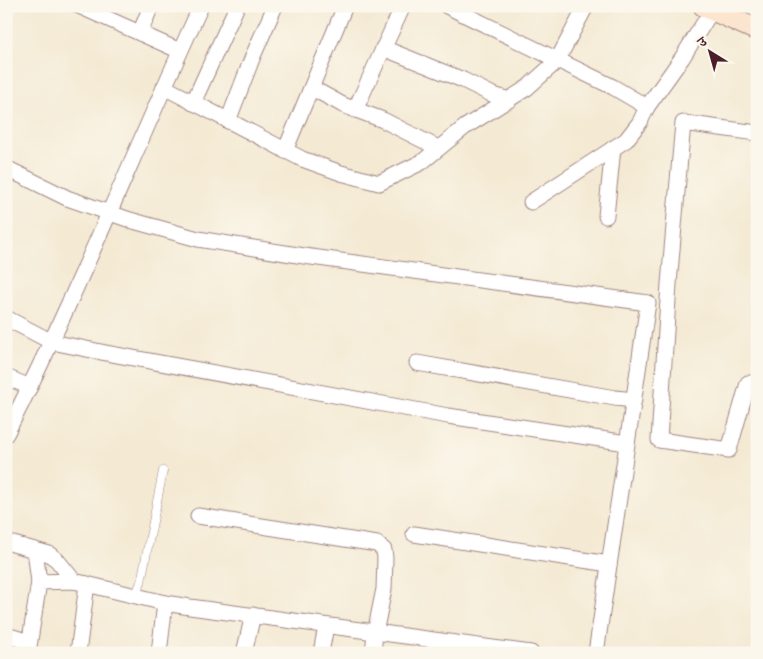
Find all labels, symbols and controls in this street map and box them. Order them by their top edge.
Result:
north arrow [686,28,736,78]
text: उ [693,32,711,52]

